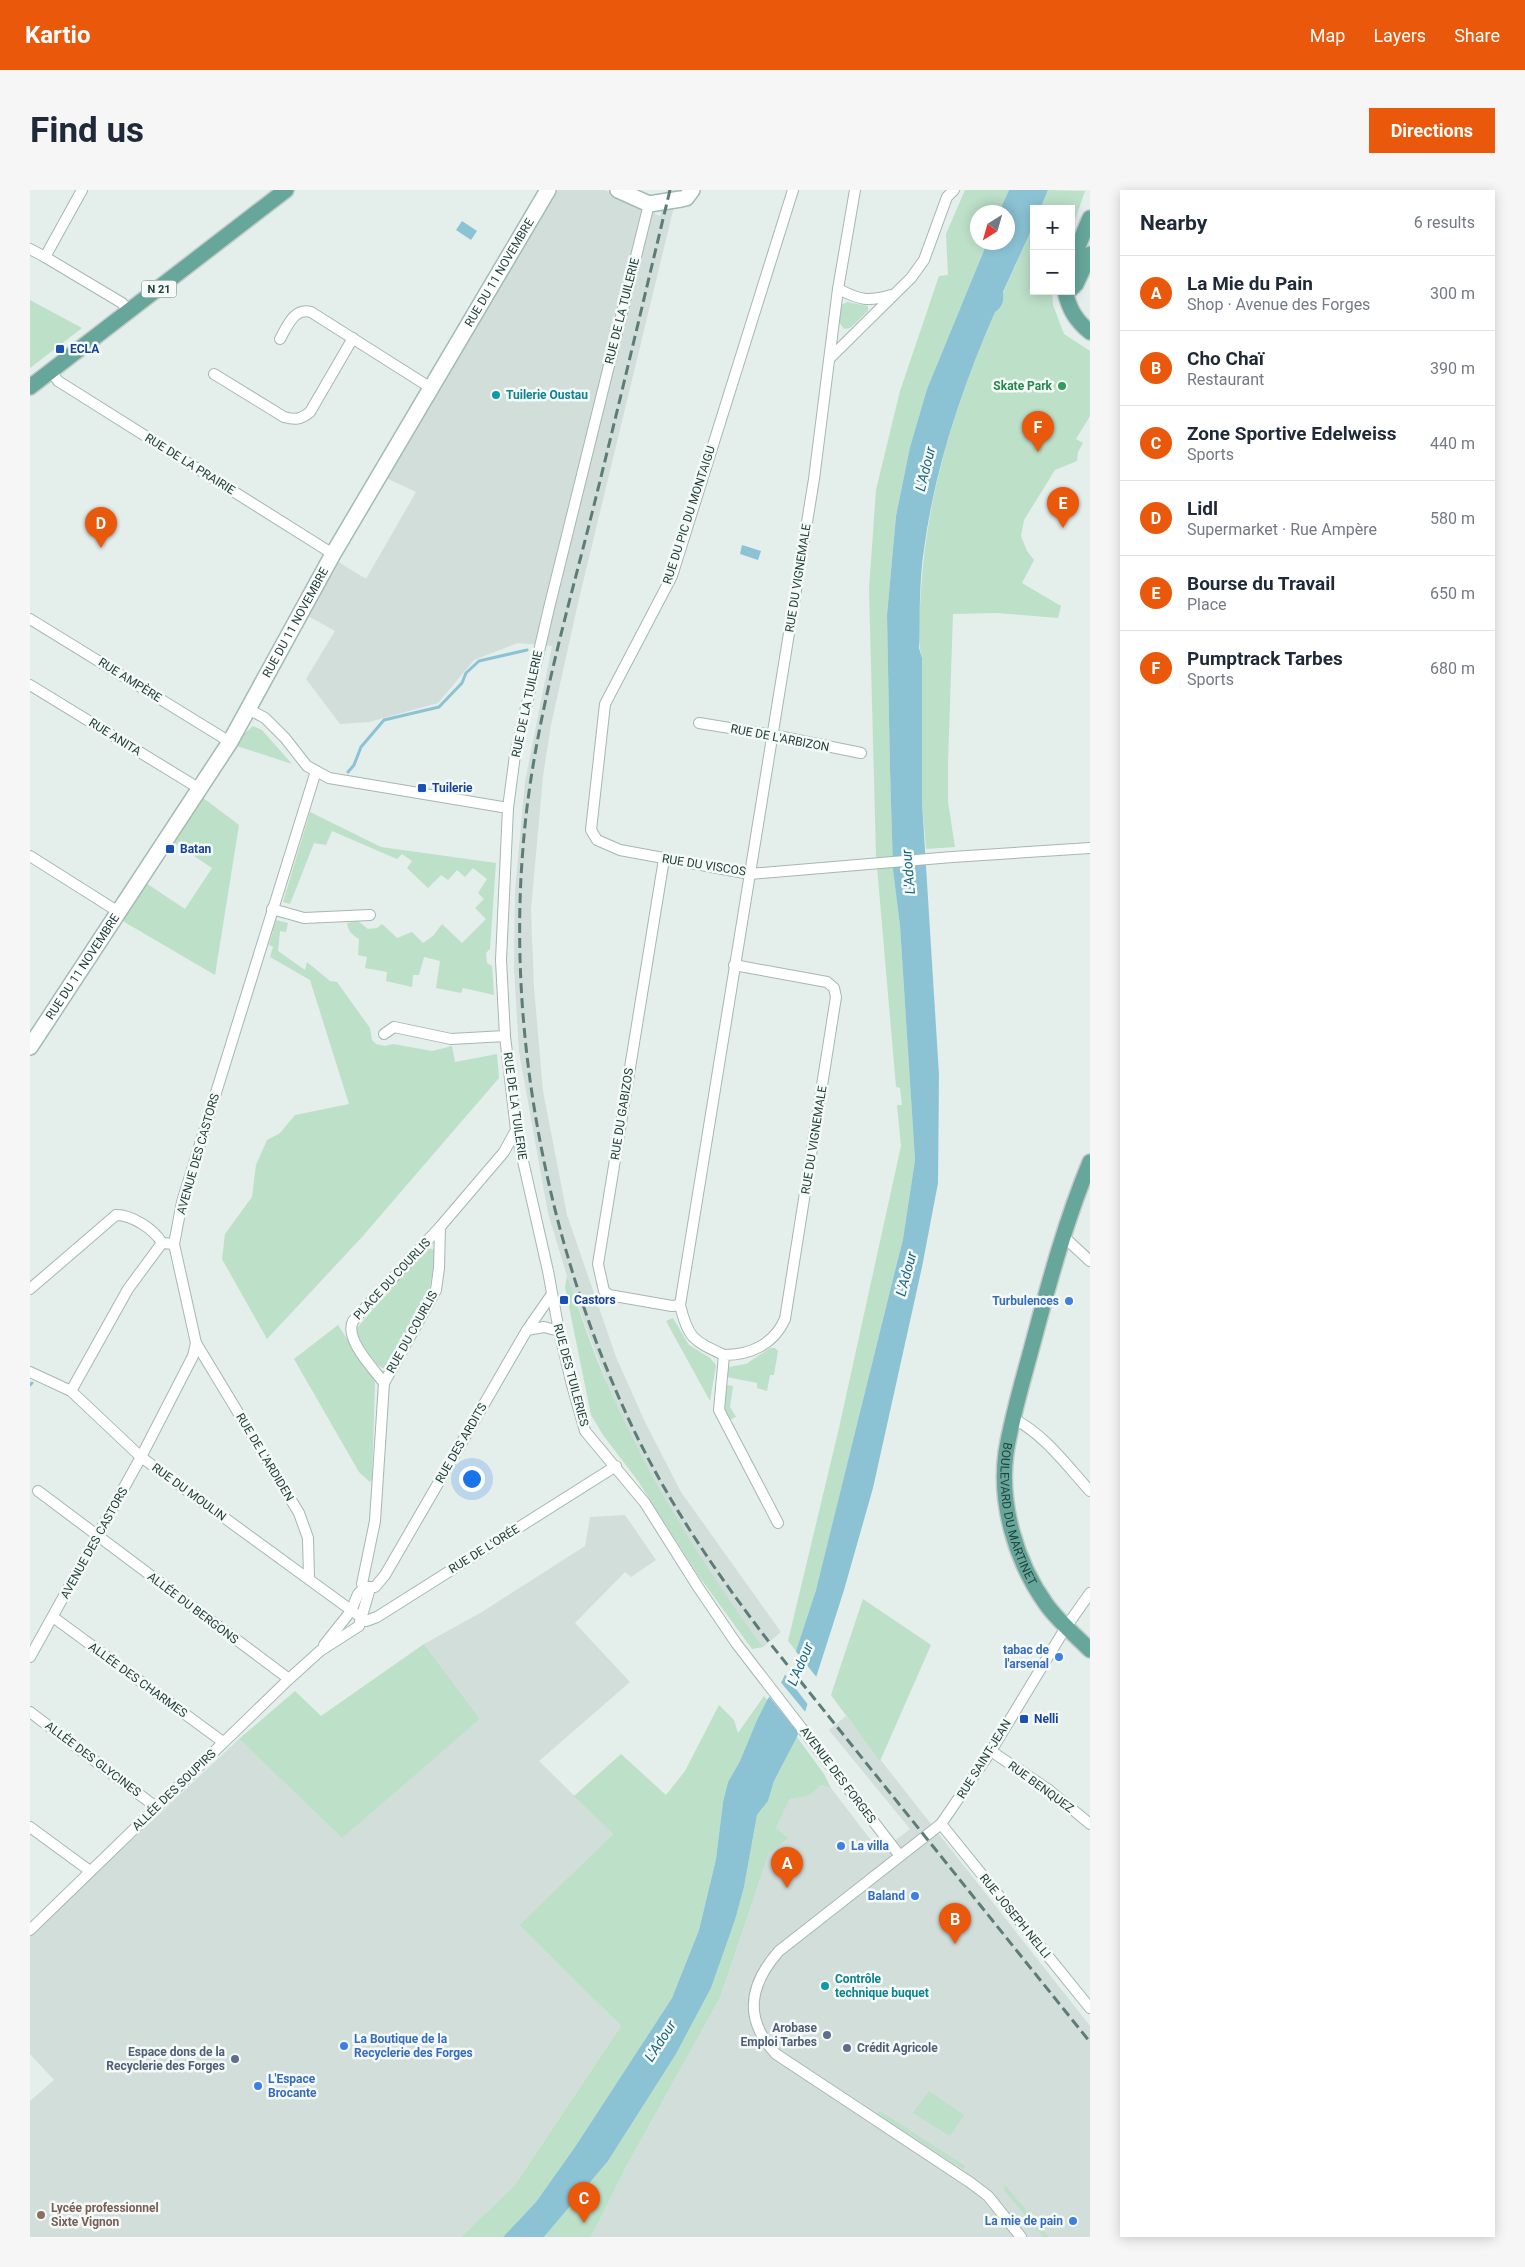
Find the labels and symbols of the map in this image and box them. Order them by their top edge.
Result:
north arrow [970,205,1015,250]
street label: RUE DU 11 NOVEMBRE [462,216,537,329]
street label: RUE DE LA TUILERIE [602,256,642,365]
road number: N 21 [142,280,176,298]
place label: ECLA [70,342,100,356]
marker: ECLA [54,343,66,355]
place label: Skate Park [993,379,1053,393]
marker: Skate Park [1056,380,1068,392]
place label: Tuilerie Oustau [506,388,588,402]
marker: Tuilerie Oustau [490,389,502,401]
pin: F [1022,411,1054,452]
street label: RUE DE LA PRAIRIE [142,431,238,497]
street label: RUE DU PIC DU MONTAIGU [660,444,718,586]
water label: L'Adour [912,445,938,493]
pin: E [1047,487,1079,528]
pin: D [85,507,117,548]
street label: RUE DU VIGNEMALE [783,523,814,633]
street label: RUE DU 11 NOVEMBRE [260,565,331,680]
street label: RUE DE LA TUILERIE [509,649,545,759]
street label: RUE AMPÈRE [96,654,165,705]
street label: RUE ANITA [86,715,144,759]
street label: RUE DE L'ARBIZON [729,722,831,754]
place label: Tuilerie [432,781,473,795]
marker: Tuilerie [416,782,428,794]
place label: Batan [180,842,212,856]
marker: Batan [164,843,176,855]
water label: L'Adour [898,848,918,895]
street label: RUE DU VISCOS [661,851,747,879]
street label: RUE DU 11 NOVEMBRE [43,911,122,1022]
street label: RUE DE LA TUILERIE [500,1051,530,1161]
street label: RUE DU GABIZOS [608,1067,636,1161]
street label: RUE DU VIGNEMALE [799,1085,830,1195]
street label: AVENUE DES CASTORS [174,1092,222,1216]
street label: PLACE DU COURLIS [351,1235,433,1323]
water label: L'Adour [892,1250,920,1298]
street label: RUE DU COURLIS [384,1289,440,1375]
place label: Castors [574,1293,616,1307]
marker: Castors [558,1294,570,1306]
place label: Turbulences [992,1294,1059,1308]
marker: Turbulences [1063,1295,1075,1307]
street label: RUE DES TUILERIES [551,1322,591,1428]
street label: RUE DES ARDITS [432,1400,490,1486]
street label: RUE DE L'ARDIDEN [233,1410,297,1504]
street label: BOULEVARD DU MARTINET [997,1441,1040,1588]
street label: RUE DU MOULIN [149,1460,229,1524]
your location [459,1466,485,1492]
street label: AVENUE DES CASTORS [58,1485,130,1601]
street label: RUE DE L'ORÉE [446,1521,522,1576]
street label: ALLÉE DU BERGONS [145,1569,242,1647]
street label: ALLÉE DES CHARMES [86,1639,191,1720]
water label: L'Adour [784,1640,816,1688]
place label: tabac de l'arsenal [1003,1643,1050,1671]
marker: tabac de l'arsenal [1053,1651,1065,1663]
place label: Nelli [1034,1712,1058,1726]
marker: Nelli [1018,1713,1030,1725]
street label: RUE SAINT-JEAN [954,1717,1014,1801]
street label: ALLÉE DES GLYCINES [42,1718,144,1800]
street label: AVENUE DES FORGES [797,1724,879,1826]
street label: ALLÉE DES SOUPIRS [129,1746,219,1833]
street label: RUE BENQUEZ [1005,1758,1077,1816]
place label: La villa [851,1839,890,1853]
marker: La villa [835,1840,847,1852]
pin: A [771,1847,803,1888]
street label: RUE JOSEPH NELLI [977,1871,1053,1961]
place label: Baland [868,1889,905,1903]
marker: Baland [909,1890,921,1902]
pin: B [939,1903,971,1944]
place label: Contrôle technique buquet [835,1972,929,2000]
marker: Contrôle technique buquet [819,1980,831,1992]
water label: L'Adour [641,2017,679,2064]
place label: Arobase Emploi Tarbes [741,2021,818,2049]
marker: Arobase Emploi Tarbes [821,2029,833,2041]
place label: La Boutique de la Recyclerie des Forges [354,2032,473,2060]
marker: La Boutique de la Recyclerie des Forges [338,2040,350,2052]
place label: Crédit Agricole [857,2041,938,2055]
marker: Crédit Agricole [841,2042,853,2054]
place label: Espace dons de la Recyclerie des Forges [106,2045,226,2073]
marker: Espace dons de la Recyclerie des Forges [229,2053,241,2065]
place label: L'Espace Brocante [268,2072,317,2100]
marker: L'Espace Brocante [252,2080,264,2092]
pin: C [568,2182,600,2223]
place label: Lycée professionnel Sixte Vignon [51,2201,159,2229]
marker: Lycée professionnel Sixte Vignon [35,2209,47,2221]
place label: La mie de pain [985,2214,1063,2228]
marker: La mie de pain [1067,2215,1079,2227]

